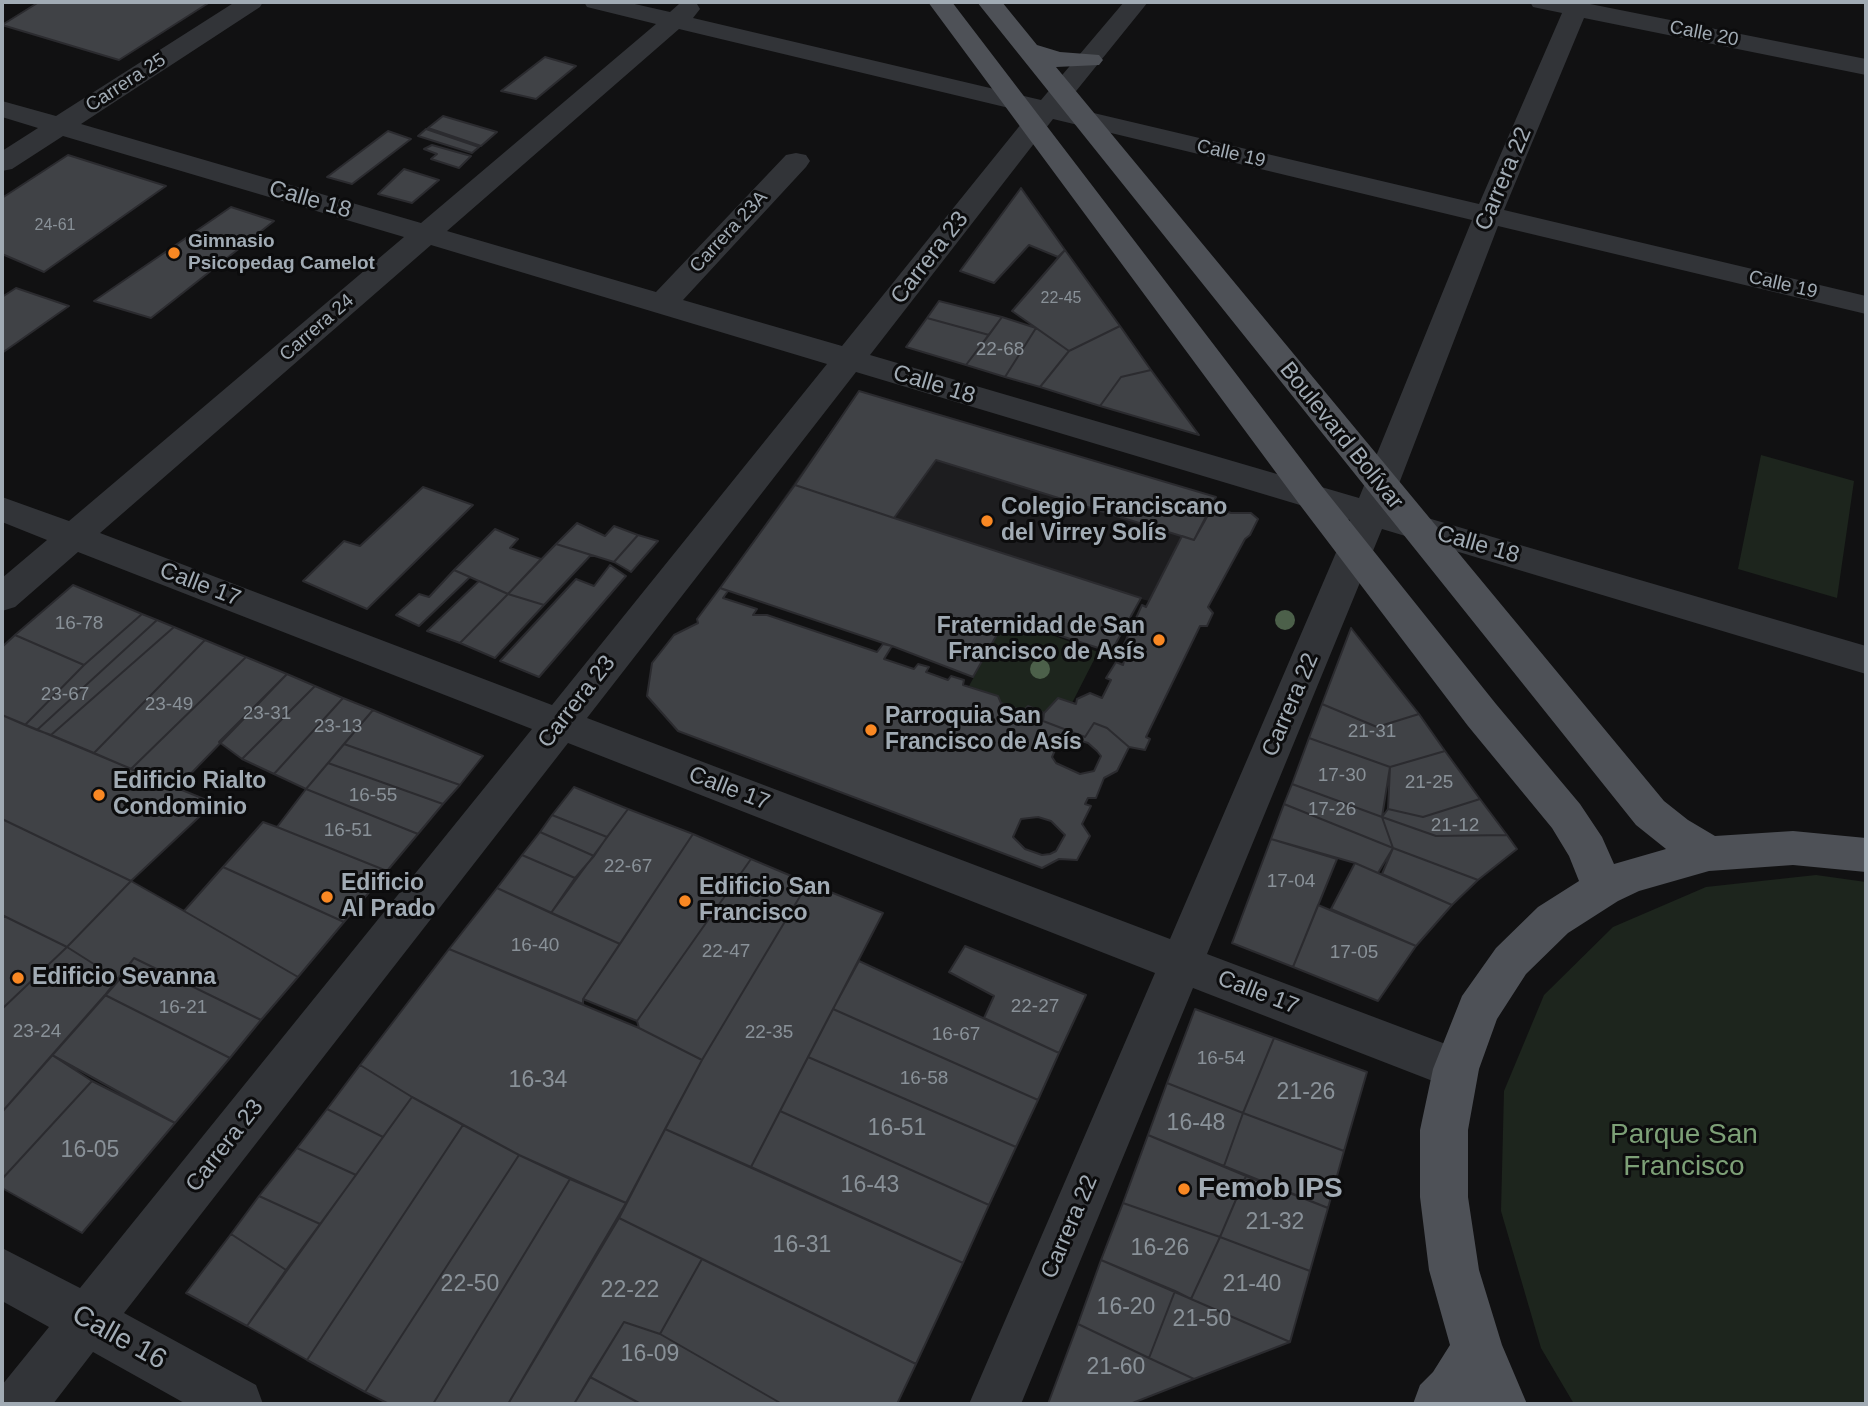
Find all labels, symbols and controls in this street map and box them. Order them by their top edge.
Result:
street label: Calle 20 [1668,16,1740,52]
street label: Carrera 25 [82,49,170,117]
street label: Carrera 22 [1470,123,1538,235]
street label: Calle 19 [1194,135,1268,173]
street label: Calle 18 [266,175,354,225]
street label: Carrera 23A [685,186,773,278]
street label: Carrera 23 [885,206,975,310]
house number: 24-61 [35,216,75,236]
place label: Gimnasio Psicopedag Camelot [188,231,375,275]
marker: Gimnasio Psicopedag Camelot [166,245,182,261]
street label: Calle 19 [1746,266,1820,304]
house number: 22-45 [1041,289,1081,309]
street label: Carrera 24 [275,290,359,366]
house number: 22-68 [976,339,1024,361]
street label: Boulevard Bolívar [1273,357,1409,515]
street label: Calle 18 [890,359,978,411]
place label: Colegio Franciscano del Virrey Solís [1001,494,1227,548]
marker: Colegio Franciscano del Virrey Solís [979,513,995,529]
street label: Calle 18 [1434,520,1522,570]
street label: Calle 17 [156,557,244,613]
house number: 16-78 [55,613,103,635]
place label: Fraternidad de San Francisco de Asís [937,613,1145,667]
marker: Fraternidad de San Francisco de Asís [1151,632,1167,648]
street label: Carrera 22 [1257,649,1325,761]
street label: Carrera 23 [532,650,622,754]
house number: 23-67 [41,684,89,706]
house number: 23-49 [145,694,193,716]
house number: 23-31 [243,703,291,725]
place label: Parroquia San Francisco de Asís [885,703,1082,757]
house number: 23-13 [314,716,362,738]
house number: 21-31 [1348,721,1396,743]
marker: Parroquia San Francisco de Asís [863,722,879,738]
street label: Calle 17 [685,761,773,817]
house number: 17-30 [1318,765,1366,787]
place label: Edificio Rialto Condominio [113,768,266,822]
house number: 21-25 [1405,772,1453,794]
house number: 16-55 [349,785,397,807]
marker: Edificio Rialto Condominio [91,787,107,803]
house number: 17-26 [1308,799,1356,821]
house number: 21-12 [1431,815,1479,837]
house number: 16-51 [324,820,372,842]
house number: 22-67 [604,856,652,878]
place label: Edificio Al Prado [341,870,436,924]
house number: 17-04 [1267,871,1315,893]
place label: Edificio San Francisco [699,874,831,928]
marker: Edificio Al Prado [319,889,335,905]
marker: Edificio San Francisco [677,893,693,909]
house number: 16-40 [511,935,559,957]
house number: 22-47 [702,941,750,963]
house number: 17-05 [1330,942,1378,964]
place label: Edificio Sevanna [32,964,216,992]
street label: Calle 17 [1214,965,1302,1021]
marker: Edificio Sevanna [10,970,26,986]
house number: 22-27 [1011,996,1059,1018]
house number: 16-21 [159,997,207,1019]
house number: 23-24 [13,1021,61,1043]
house number: 22-35 [745,1022,793,1044]
house number: 16-67 [932,1024,980,1046]
house number: 16-54 [1197,1048,1245,1070]
house number: 16-34 [509,1067,567,1095]
house number: 16-58 [900,1068,948,1090]
house number: 21-26 [1277,1079,1335,1107]
street label: Carrera 23 [180,1094,270,1198]
house number: 16-48 [1167,1110,1225,1138]
house number: 16-51 [868,1115,926,1143]
park label: Parque San Francisco [1610,1118,1758,1184]
house number: 16-05 [61,1137,119,1165]
street label: Carrera 22 [1036,1171,1104,1283]
house number: 16-43 [841,1172,899,1200]
place label: Femob IPS [1198,1172,1343,1206]
marker: Femob IPS [1176,1181,1192,1197]
house number: 21-32 [1246,1209,1304,1237]
house number: 16-31 [773,1232,831,1260]
house number: 16-26 [1131,1235,1189,1263]
house number: 22-50 [441,1271,499,1299]
house number: 21-40 [1223,1271,1281,1299]
house number: 22-22 [601,1277,659,1305]
house number: 16-20 [1097,1294,1155,1322]
street label: Calle 16 [66,1298,172,1378]
house number: 21-50 [1173,1306,1231,1334]
house number: 16-09 [621,1341,679,1369]
house number: 21-60 [1087,1354,1145,1382]

